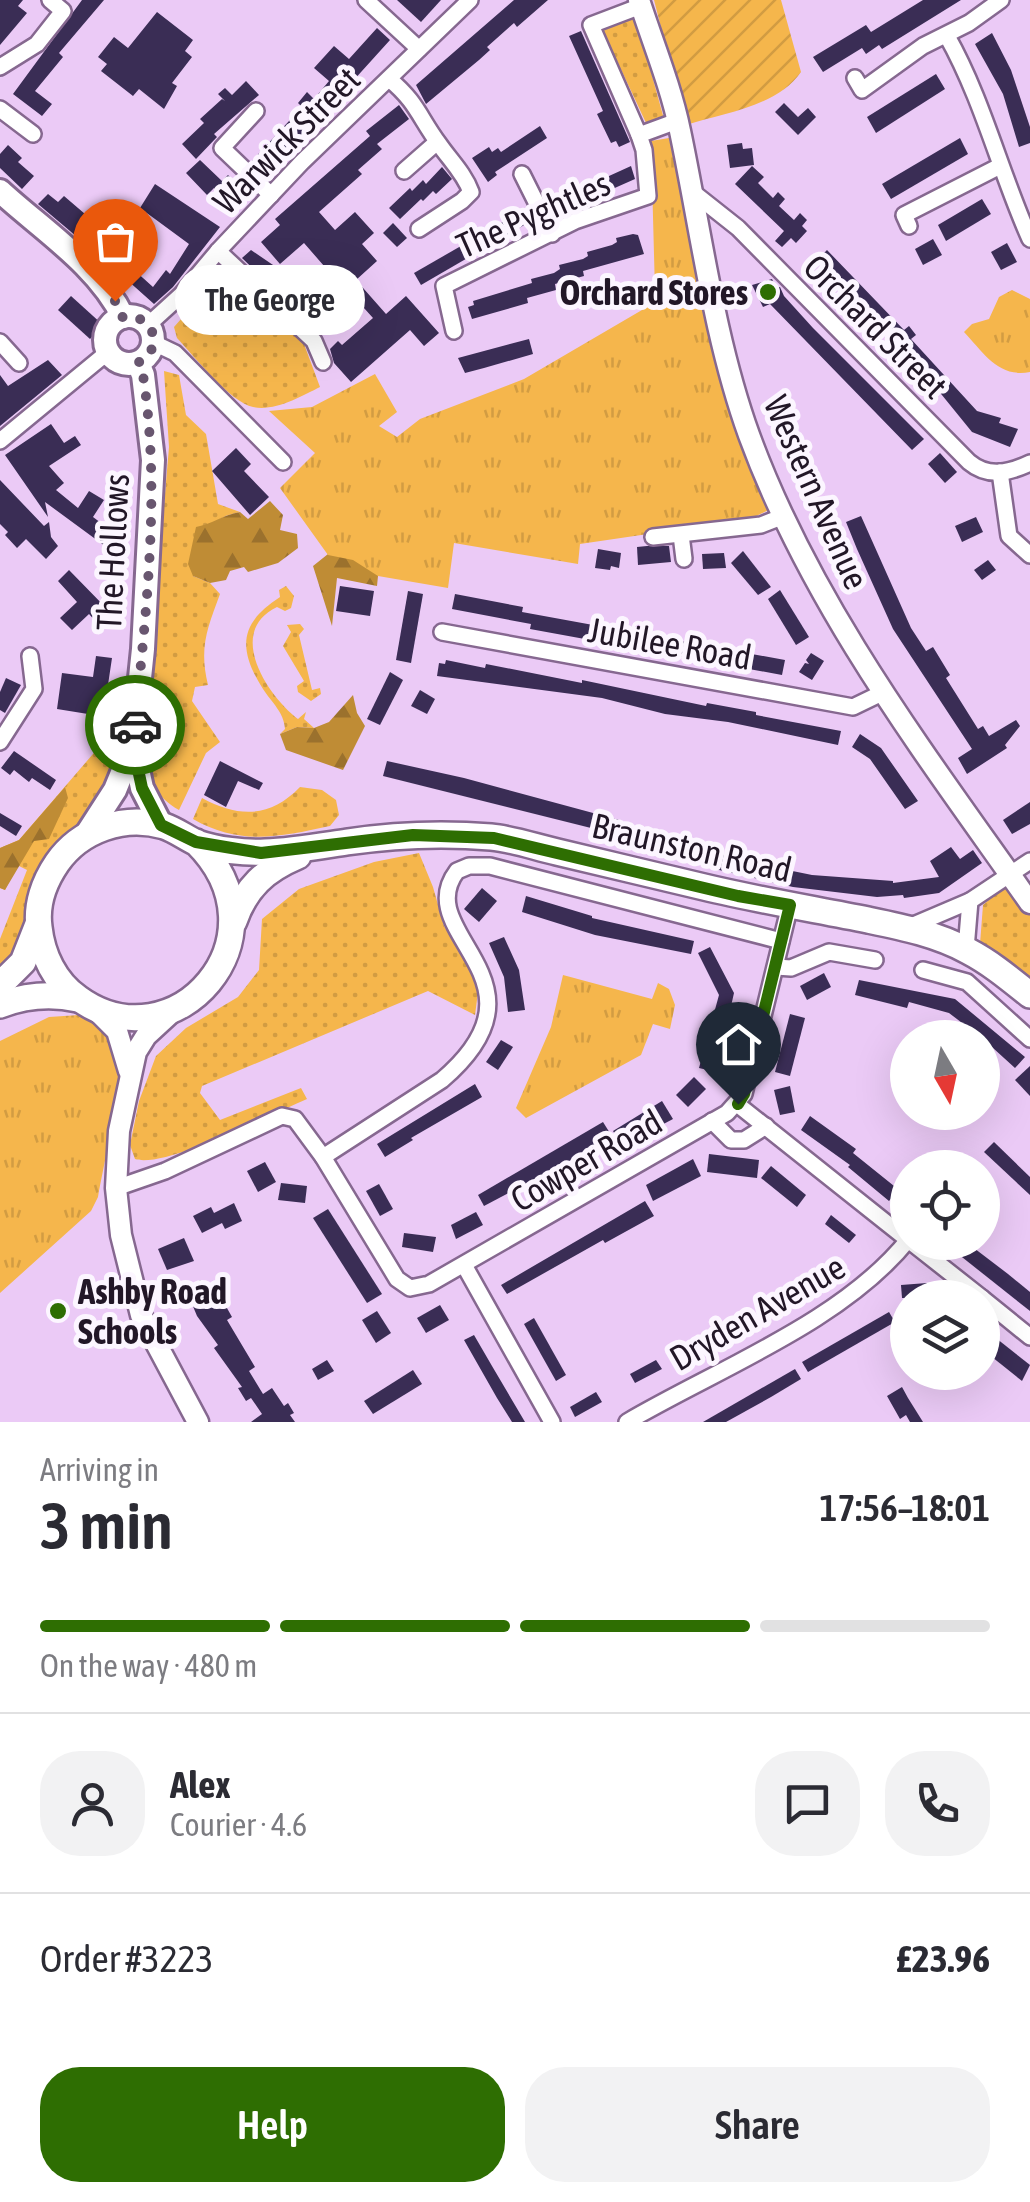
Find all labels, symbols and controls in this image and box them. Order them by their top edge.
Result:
street label: Warwick Street [205,59,367,221]
street label: The Pyghtles [450,163,616,265]
pin [73,199,158,302]
icon: bag [88,214,143,269]
street label: Orchard Street [796,246,956,406]
callout: The George [175,266,365,336]
place label: Orchard Stores [560,272,748,312]
text: The George [205,281,335,318]
marker: Orchard Stores [757,281,779,303]
street label: Western Avenue [757,389,877,595]
street label: The Hollows [88,473,136,631]
street label: Jubilee Road [585,609,755,677]
courier [85,675,185,775]
icon: car [108,698,163,753]
street label: Braunston Road [588,805,796,889]
pin [696,1002,781,1105]
icon: home [711,1017,766,1072]
north arrow [890,1020,1000,1130]
map controls [890,1020,1000,1390]
street label: Cowper Road [504,1101,668,1219]
button: locate [890,1150,1000,1260]
street label: Dryden Avenue [663,1246,851,1378]
place label: Ashby Road Schools [77,1271,227,1351]
button: layers [890,1280,1000,1390]
marker: Ashby Road Schools [47,1300,69,1322]
text: Arriving in [40,1451,159,1488]
text: 17:56–18:01 [820,1486,990,1529]
text: 3 min [40,1488,173,1563]
text: On the way · 480 m [40,1647,257,1684]
button: person [40,1751,145,1856]
button: chat [755,1751,860,1856]
button: phone [885,1751,990,1856]
text: Alex [170,1763,231,1806]
text: Courier · 4.6 [170,1806,307,1843]
text: Order #3223 [40,1937,213,1980]
text: £23.96 [896,1937,990,1980]
button: Help [40,2067,505,2182]
button: Share [525,2067,990,2182]

